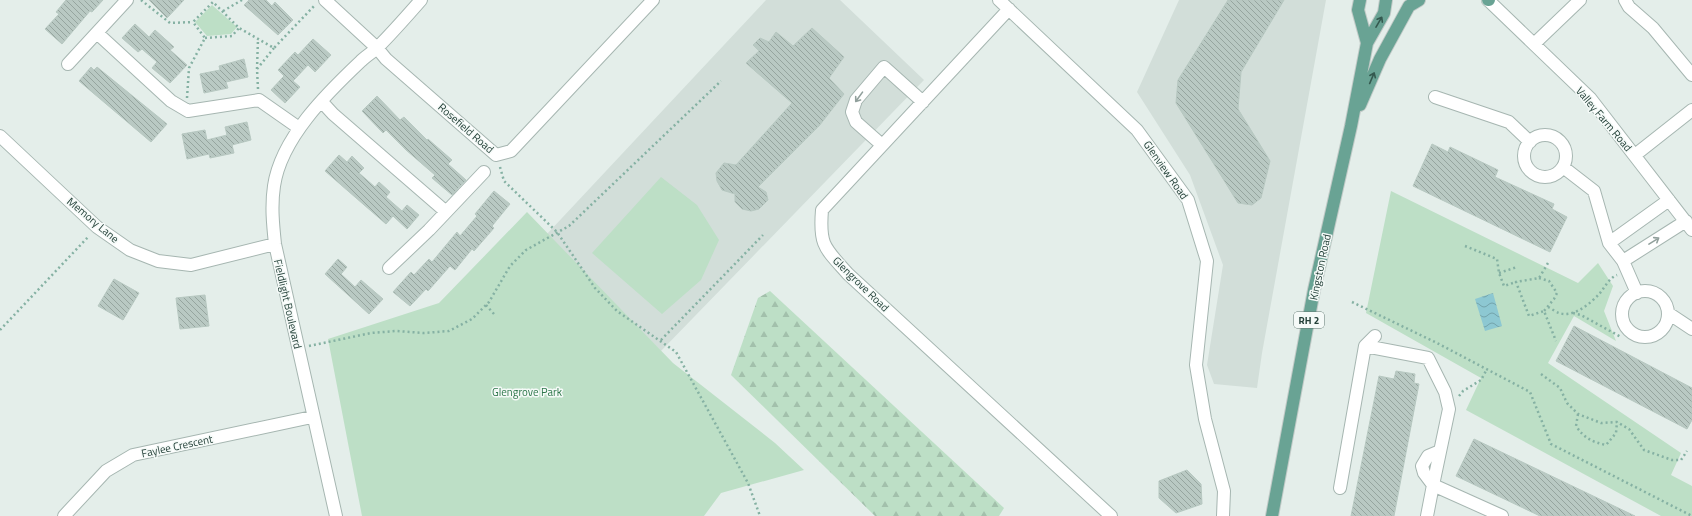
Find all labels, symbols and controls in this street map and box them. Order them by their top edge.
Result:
one-way arrow [1375,16,1383,28]
one-way arrow [1369,72,1376,84]
street label: Valley Farm Road [1572,83,1636,155]
one-way arrow [855,91,863,102]
street label: Rosefield Road [435,99,498,157]
street label: Glenview Road [1140,137,1192,203]
street label: Memory Lane [64,193,123,247]
street label: Kingston Road [1305,232,1335,302]
one-way arrow [1648,237,1659,245]
street label: Glengrove Road [829,253,893,315]
street label: Fieldlight Boulevard [270,258,306,351]
road number: RH 2 [1294,312,1324,328]
park label: Glengrove Park [492,384,563,400]
street label: Faylee Crescent [140,431,214,461]

